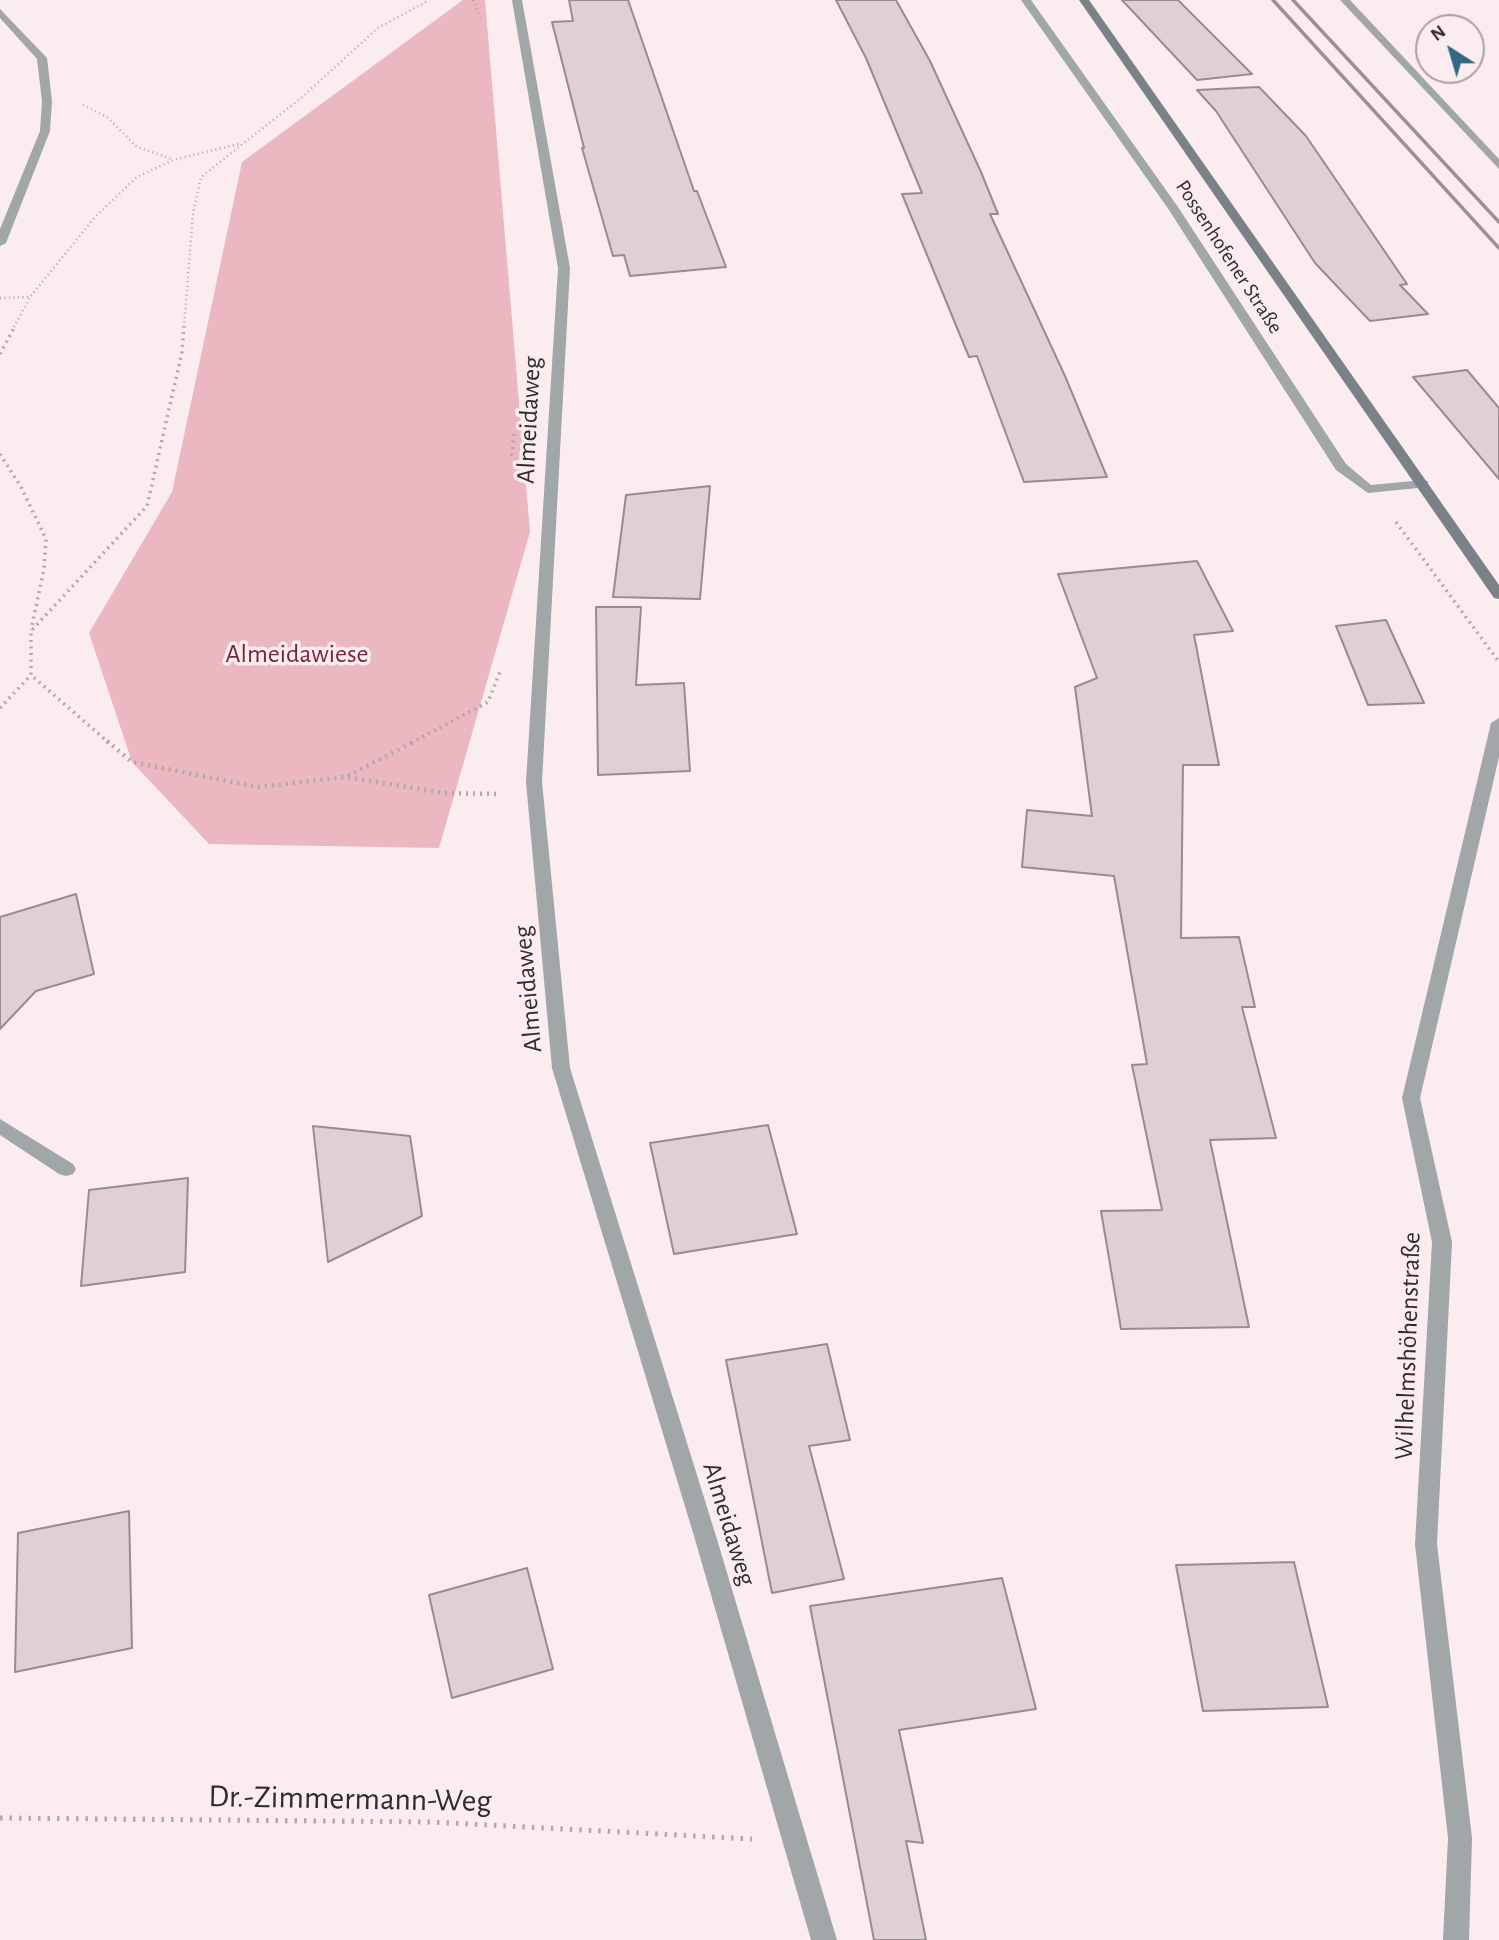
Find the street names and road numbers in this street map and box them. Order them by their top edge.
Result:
street label: Possenhofener Straße [1170,176,1288,338]
street label: Almeidaweg [510,356,548,484]
street label: Almeidaweg [507,924,549,1054]
street label: Wilhelmshöhenstraße [1388,1232,1428,1460]
street label: Almeidaweg [695,1459,763,1589]
street label: Dr.-Zimmermann-Weg [208,1777,492,1821]

